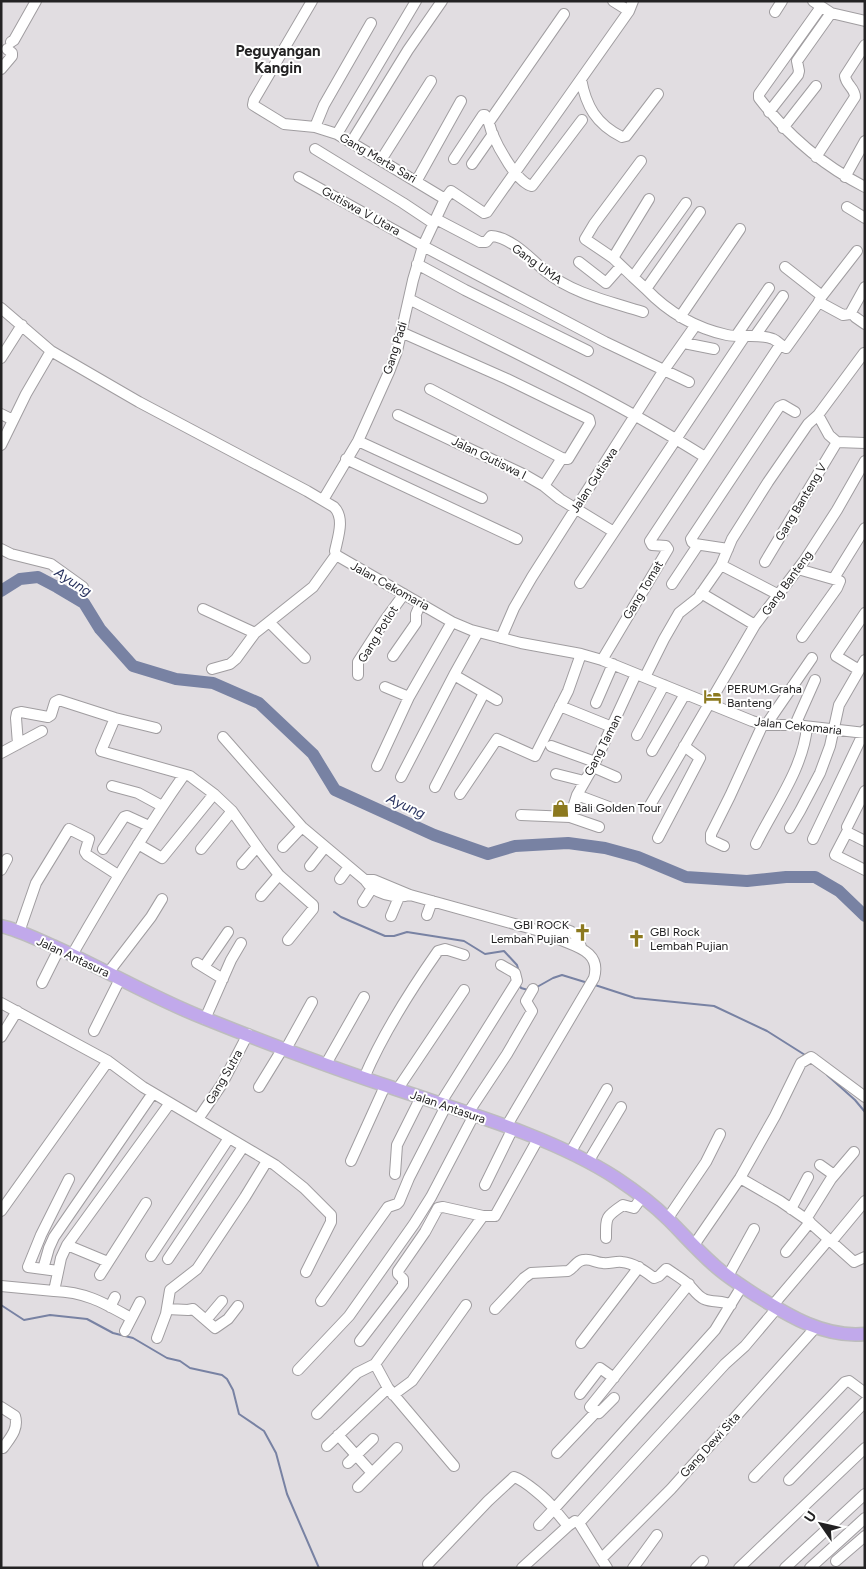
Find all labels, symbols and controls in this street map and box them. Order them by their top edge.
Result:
district label: Peguyangan Kangin [235,42,321,77]
street label: Gang Merta Sari [337,130,419,186]
street label: Gutiswa V Utara [319,184,403,238]
street label: Gang UMA [509,241,565,287]
street label: Gang Padi [380,320,410,376]
street label: Jalan Gutiswa I [450,434,528,482]
street label: Jalan Gutiswa [568,445,620,515]
street label: Gang Banteng V [772,460,830,543]
street label: Gang Banteng [759,548,815,618]
street label: Gang Tomat [620,558,666,622]
street label: Jalan Cekomaria [348,559,432,613]
water label: Ayung [51,563,95,600]
street label: Gang Potlot [355,603,401,665]
place label: PERUM.Graha Banteng [727,682,802,710]
hotel icon: PERUM.Graha Banteng [703,686,723,706]
street label: Gang Taman [582,712,625,778]
street label: Jalan Cekomaria [754,714,842,738]
water label: Ayung [383,789,428,822]
shop icon: Bali Golden Tour [550,798,570,818]
place label: Bali Golden Tour [574,801,661,815]
place label: GBI ROCK Lembah Pujian [491,918,570,946]
church icon: GBI ROCK Lembah Pujian [573,922,593,942]
place label: GBI Rock Lembah Pujian [650,925,729,953]
church icon: GBI Rock Lembah Pujian [626,929,646,949]
street label: Jalan Antasura [34,934,112,980]
street label: Gang Sutra [203,1047,245,1107]
street label: Jalan Antasura [409,1088,487,1126]
street label: Gang Dewi Sita [677,1410,743,1480]
north arrow [796,1499,846,1549]
text: U [801,1508,820,1526]

